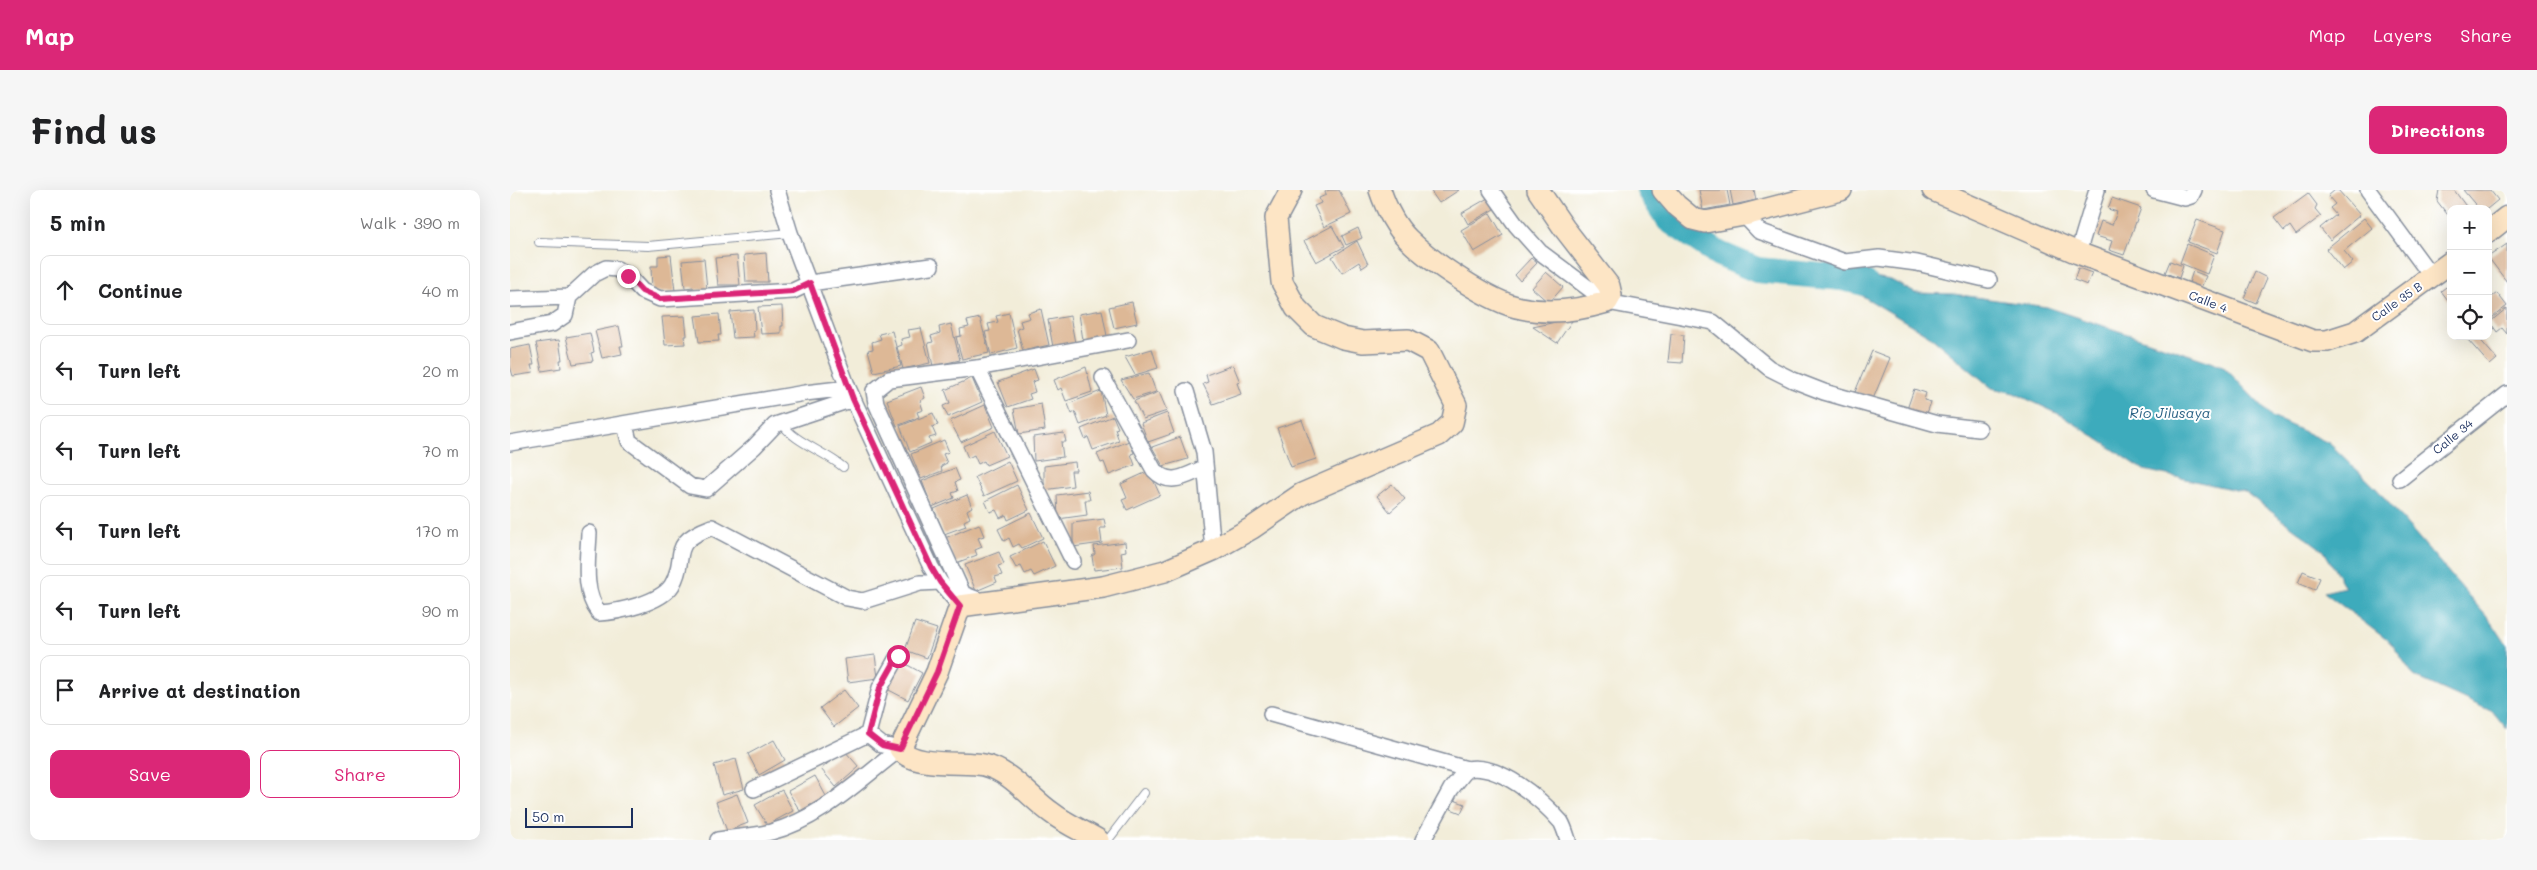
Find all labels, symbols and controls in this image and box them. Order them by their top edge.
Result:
text: Map [25,20,74,51]
text: Map [2309,23,2345,47]
text: Layers [2373,23,2432,47]
text: Share [2460,23,2512,47]
button: Directions [2369,106,2507,154]
text: Find us [30,107,157,153]
map controls [2447,205,2492,340]
button: + [2447,205,2492,250]
text: 5 min [50,209,106,236]
text: Walk · 390 m [360,212,460,233]
button: − [2447,250,2492,295]
route end [617,265,640,288]
icon: ahead [51,276,79,304]
text: Continue [98,278,183,303]
street label: Calle 35 B [2368,278,2425,325]
text: 40 m [422,280,459,301]
street label: Calle 4 [2187,286,2230,316]
button: locate [2447,295,2492,340]
icon: left [51,356,79,384]
text: Turn left [98,358,181,383]
text: 20 m [422,360,459,381]
water label: Río Jilusaya [2130,403,2210,422]
street label: Calle 34 [2429,415,2476,457]
icon: left [51,436,79,464]
text: Turn left [98,438,181,463]
text: 70 m [422,440,459,461]
icon: left [51,516,79,544]
text: Turn left [98,518,181,543]
text: 170 m [415,520,459,541]
icon: left [51,596,79,624]
text: Turn left [98,598,181,623]
text: 90 m [422,600,459,621]
route start [887,645,910,668]
icon: arrive [51,676,79,704]
text: Arrive at destination [98,678,301,703]
button: Save [50,750,250,798]
button: Share [260,750,460,798]
scale bar [525,805,632,828]
text: 50 m [532,807,564,826]

